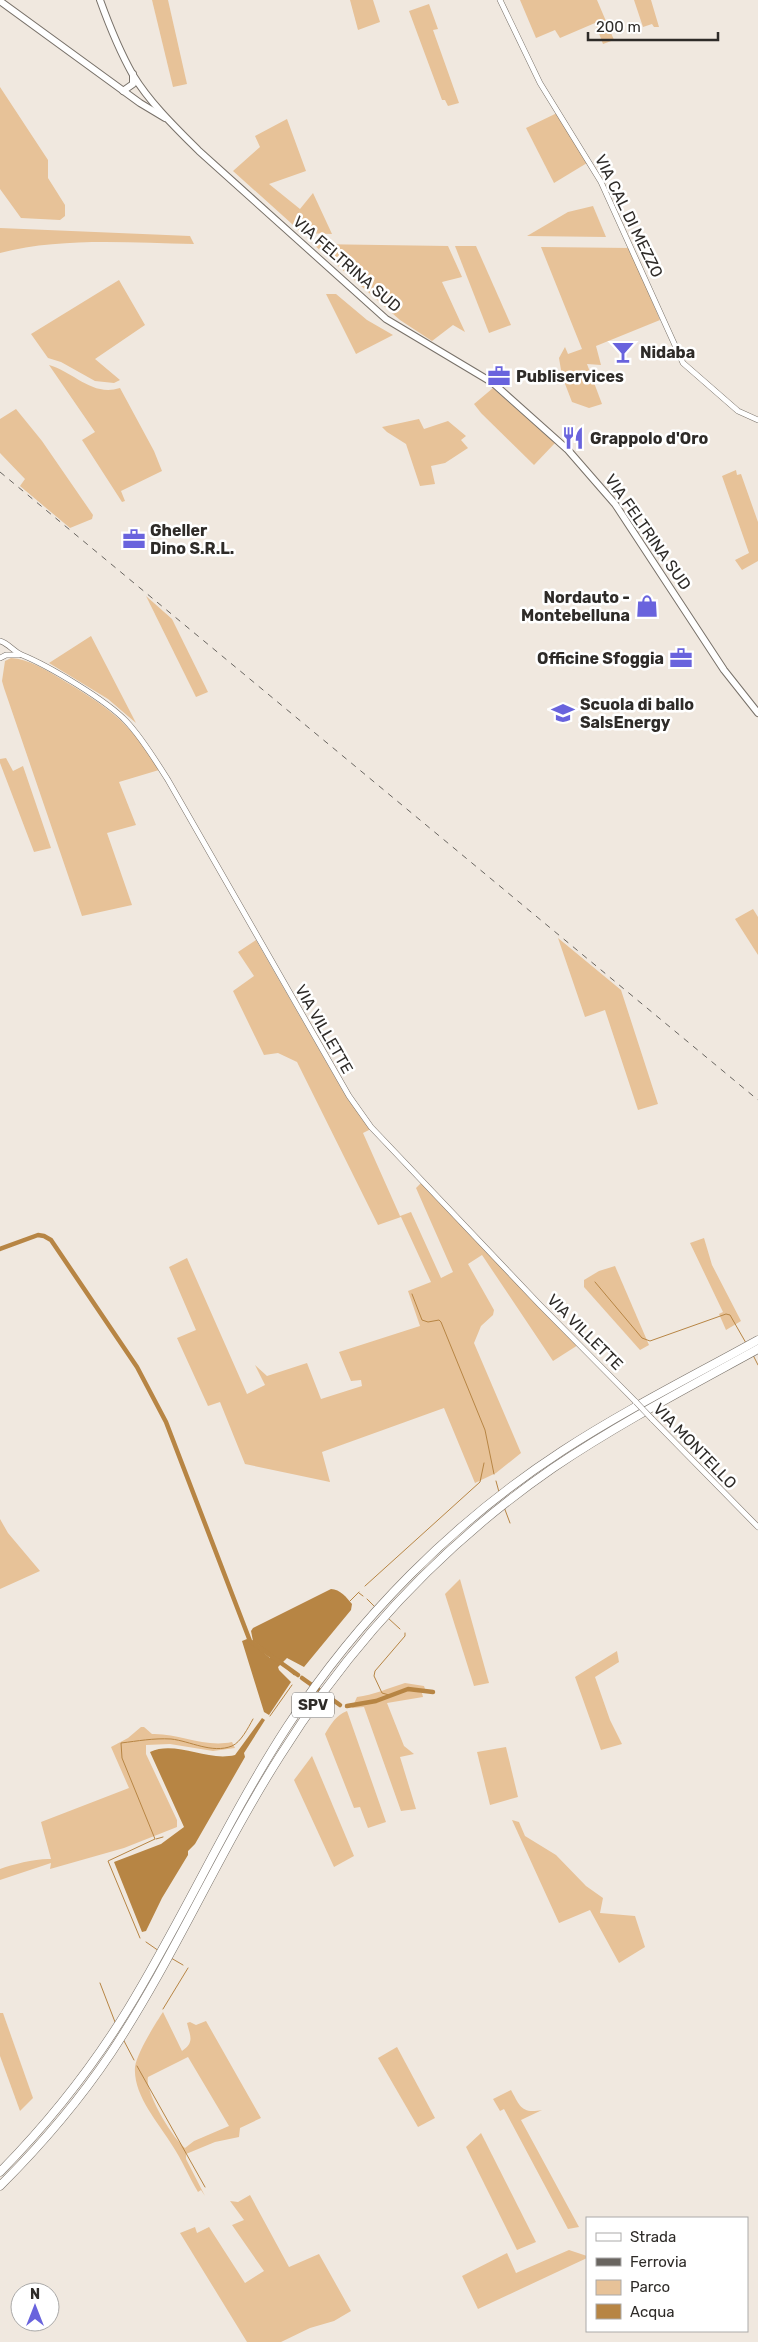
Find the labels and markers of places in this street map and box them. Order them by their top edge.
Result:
bar icon: Nidaba [610,339,636,365]
place label: Nidaba [640,343,695,362]
office icon: Publiservices [486,363,512,389]
place label: Publiservices [516,367,624,386]
restaurant icon: Grappolo d'Oro [560,425,586,451]
place label: Grappolo d'Oro [590,429,708,448]
place label: Gheller Dino S.R.L. [150,521,234,558]
office icon: Gheller Dino S.R.L. [121,526,147,552]
place label: Nordauto - Montebelluna [521,588,630,625]
shop icon: Nordauto - Montebelluna [634,593,660,619]
office icon: Officine Sfoggia [668,645,694,671]
place label: Officine Sfoggia [537,649,664,668]
place label: Scuola di ballo SalsEnergy [580,695,694,732]
school or university icon: Scuola di ballo SalsEnergy [550,700,576,726]

